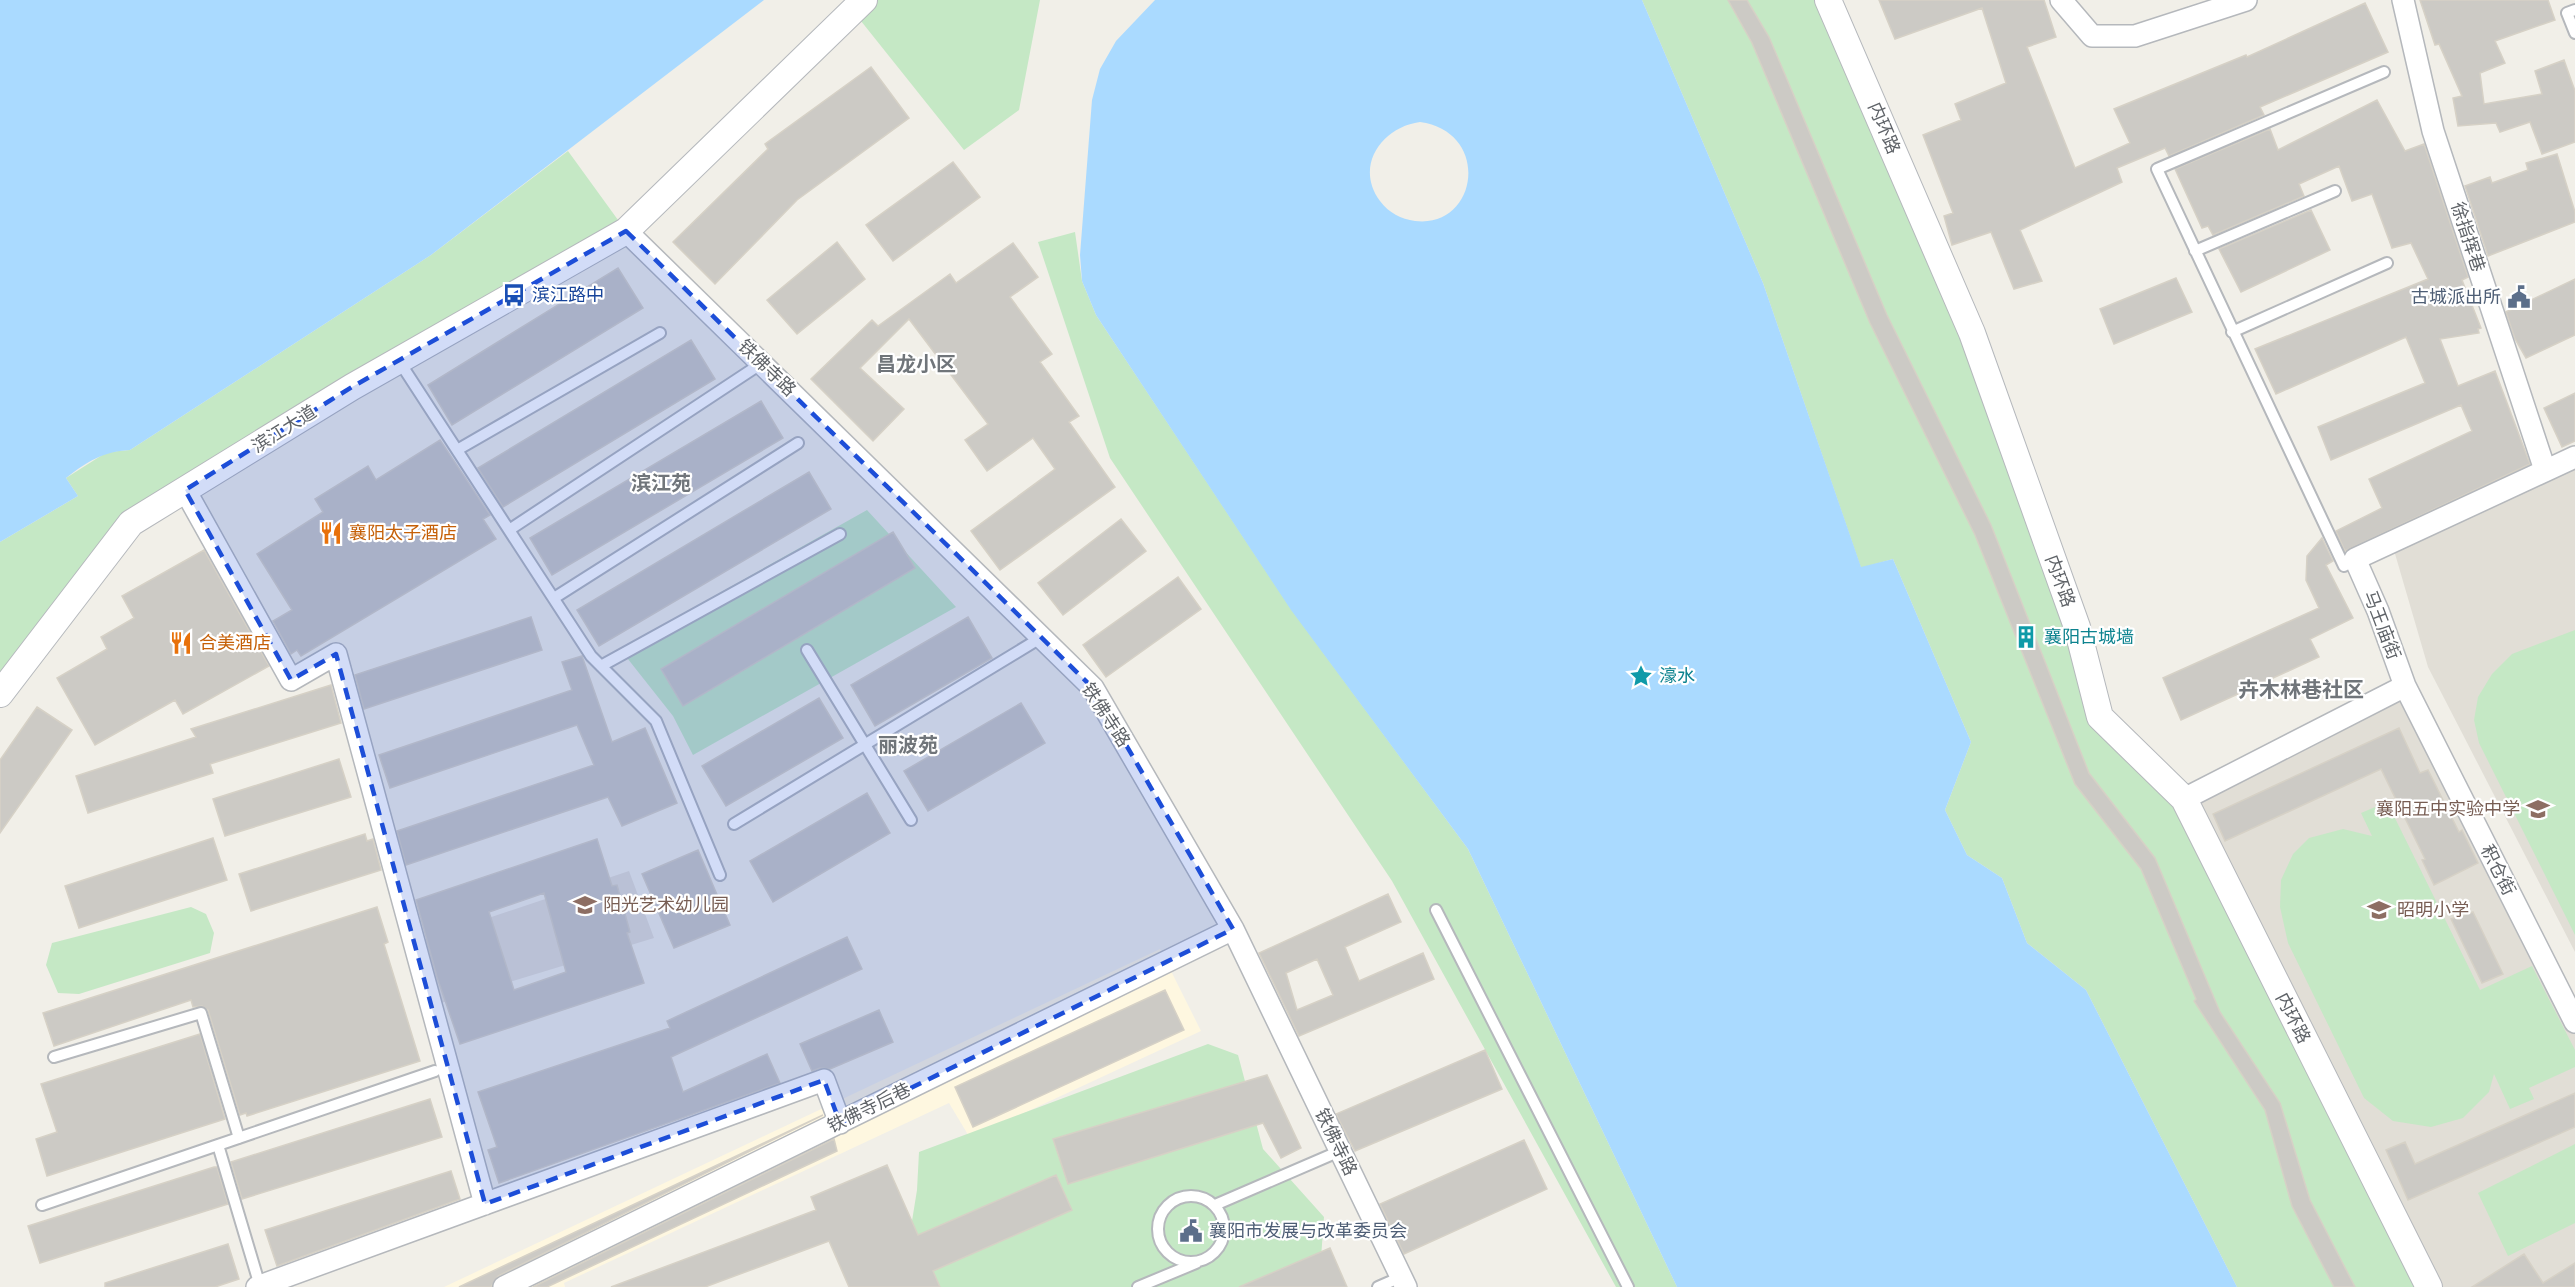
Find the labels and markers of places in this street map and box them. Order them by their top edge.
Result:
bus stop icon: 滨江路中 [501,282,527,308]
place label: 滨江路中 [532,284,604,304]
public building icon: 古城派出所 [2506,284,2532,310]
place label: 古城派出所 [2411,286,2501,306]
restaurant icon: 襄阳太子酒店 [318,520,344,546]
place label: 襄阳太子酒店 [349,522,457,542]
building icon: 襄阳古城墙 [2013,624,2039,650]
place label: 襄阳古城墙 [2044,626,2134,646]
restaurant icon: 合美酒店 [168,630,194,656]
place label: 合美酒店 [199,632,271,652]
place icon: 濠水 [1628,663,1654,689]
place label: 濠水 [1659,665,1695,685]
school or university icon: 襄阳五中实验中学 [2525,796,2551,822]
place label: 襄阳五中实验中学 [2376,798,2520,818]
school or university icon: 阳光艺术幼儿园 [572,892,598,918]
place label: 阳光艺术幼儿园 [603,894,729,914]
school or university icon: 昭明小学 [2366,897,2392,923]
place label: 昭明小学 [2397,899,2469,919]
public building icon: 襄阳市发展与改革委员会 [1178,1218,1204,1244]
place label: 襄阳市发展与改革委员会 [1209,1220,1407,1240]

